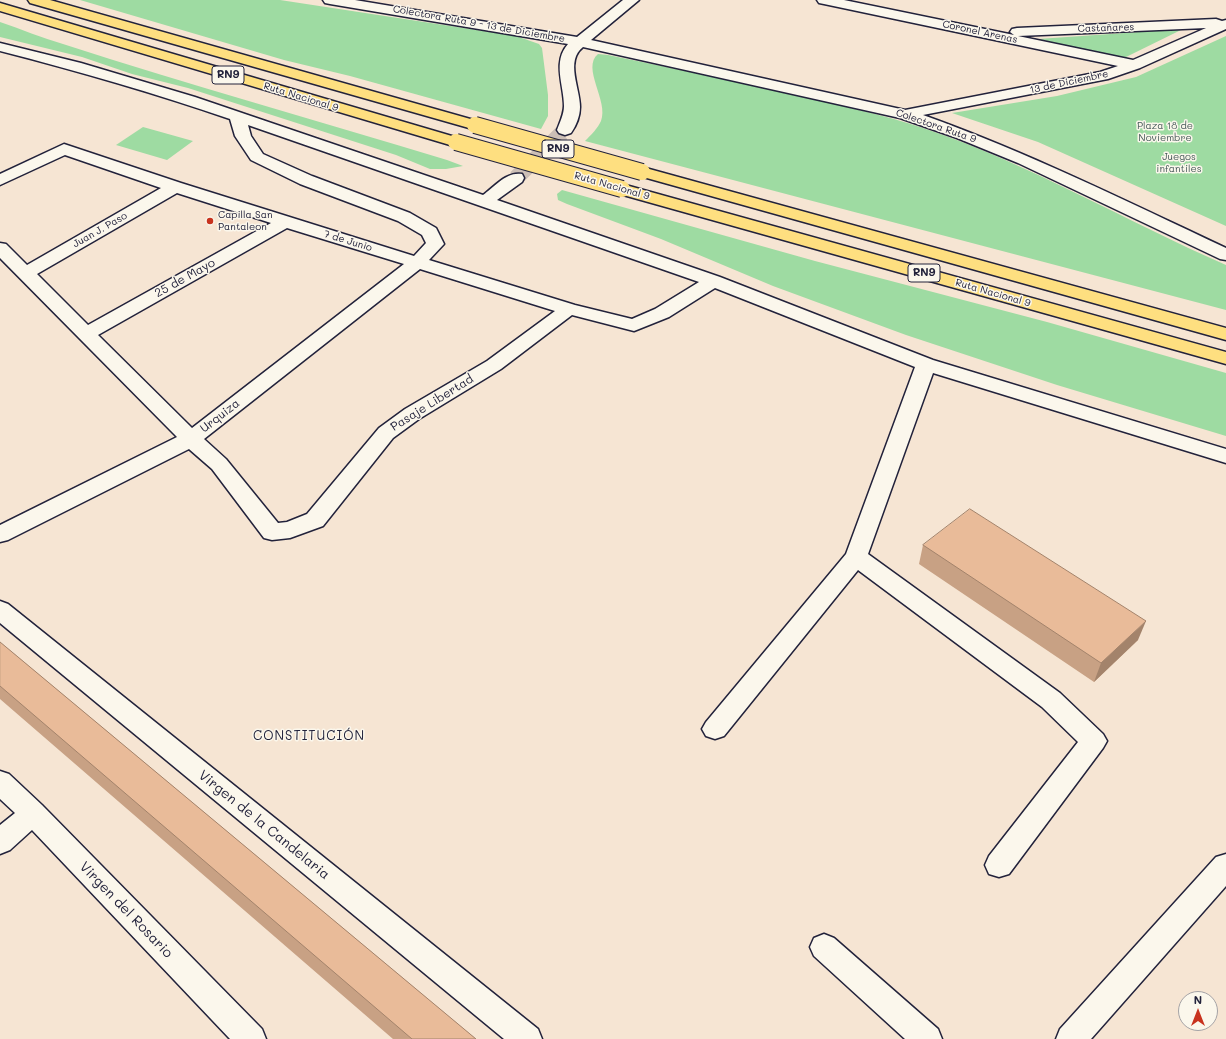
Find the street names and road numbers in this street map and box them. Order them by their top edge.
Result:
street label: Colectora Ruta 9 - 13 de Diciembre [392,3,566,45]
street label: Coronel Arenas [941,18,1019,46]
street label: Castañares [1077,21,1135,35]
road number: RN9 [212,66,244,84]
street label: 13 de Diciembre [1029,68,1109,96]
street label: Ruta Nacional 9 [262,80,340,114]
street label: Colectora Ruta 9 [894,107,978,145]
road number: RN9 [542,140,574,158]
street label: Ruta Nacional 9 [573,170,651,202]
street label: Juan J. Paso [71,210,129,250]
street label: 7 de Junio [322,228,374,254]
street label: 25 de Mayo [152,256,218,300]
road number: RN9 [908,264,940,282]
street label: Ruta Nacional 9 [954,277,1032,309]
street label: Pasaje Libertad [388,372,476,434]
street label: Urquiza [197,396,243,436]
street label: Virgen de la Candelaria [195,767,333,883]
street label: Virgen del Rosario [76,858,176,962]

